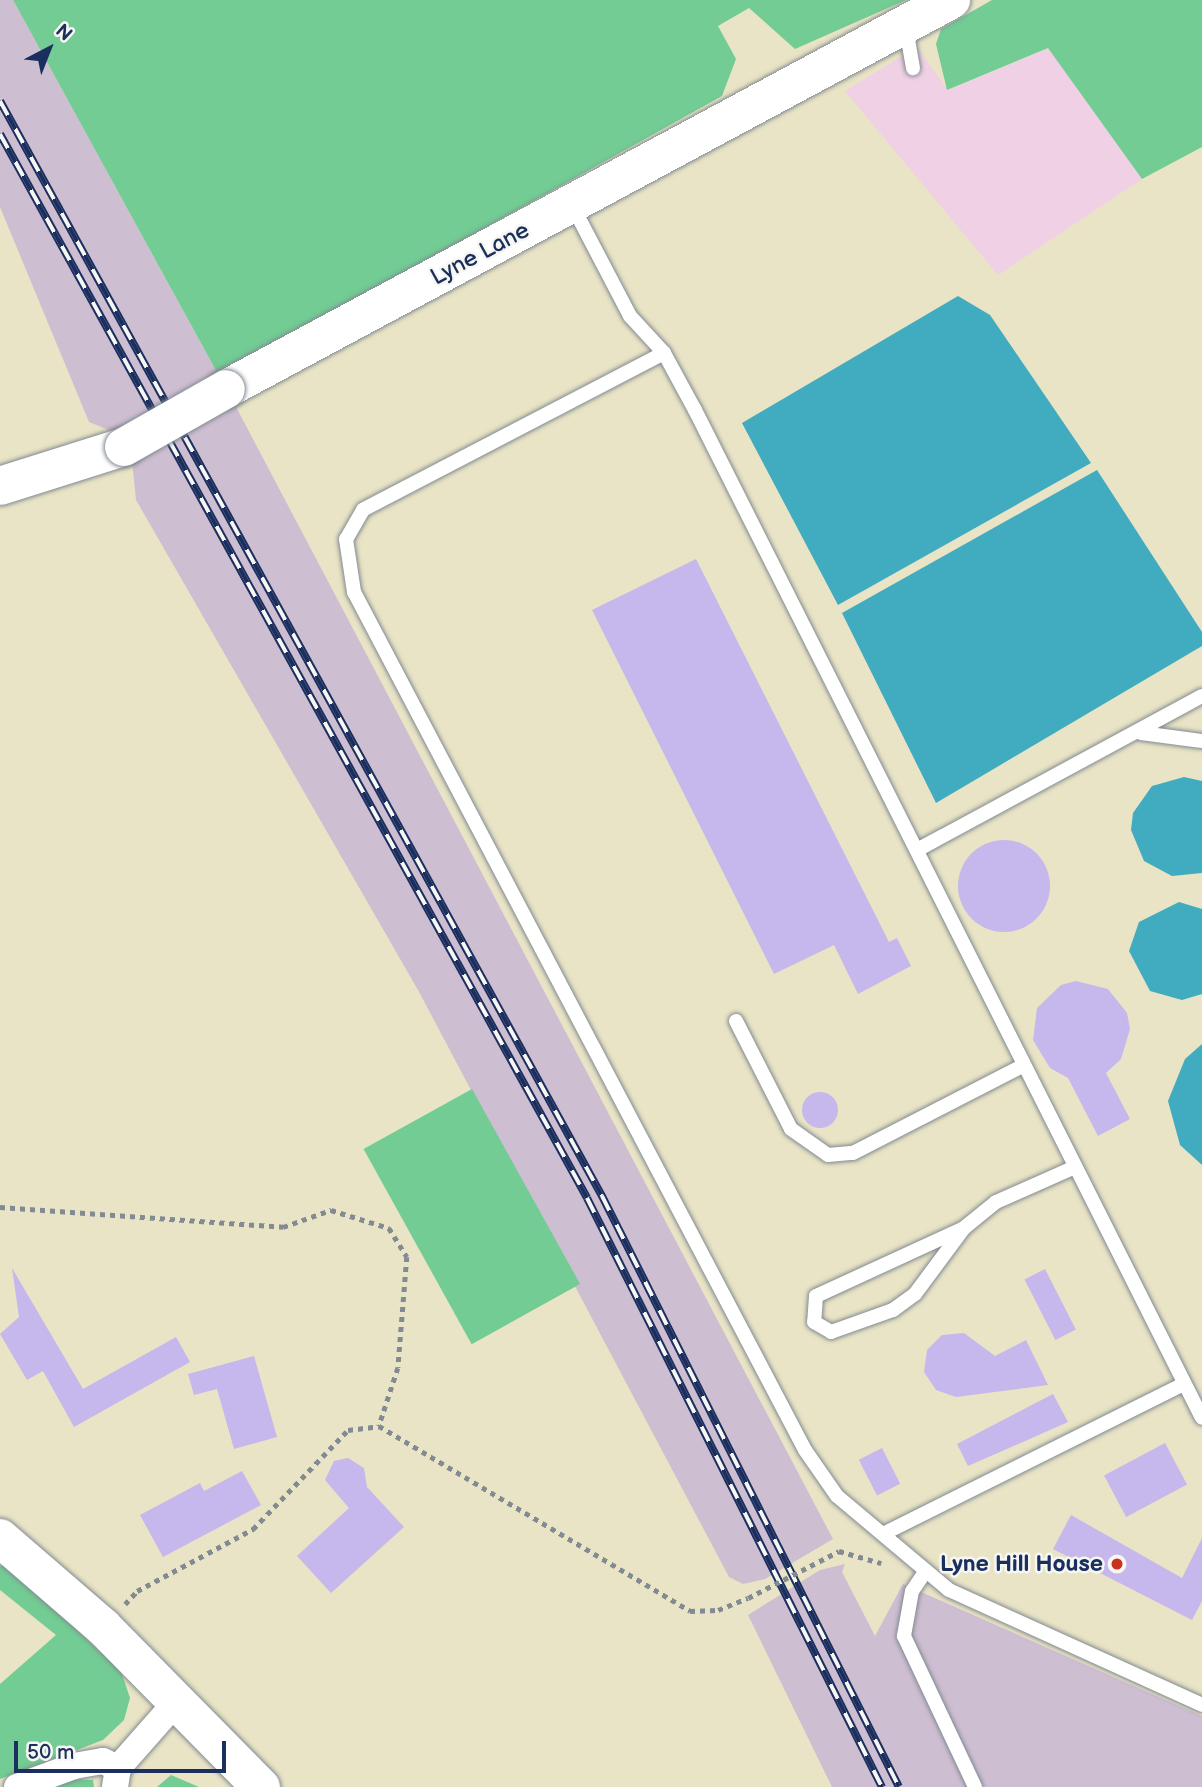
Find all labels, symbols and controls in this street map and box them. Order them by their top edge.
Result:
north arrow [14,14,84,84]
text: N [50,20,76,46]
street label: Lyne Lane [426,217,534,291]
place label: Lyne Hill House [940,1550,1103,1578]
marker: Lyne Hill House [1109,1556,1125,1572]
scale bar [18,1728,229,1772]
text: 50 m [27,1740,74,1765]

